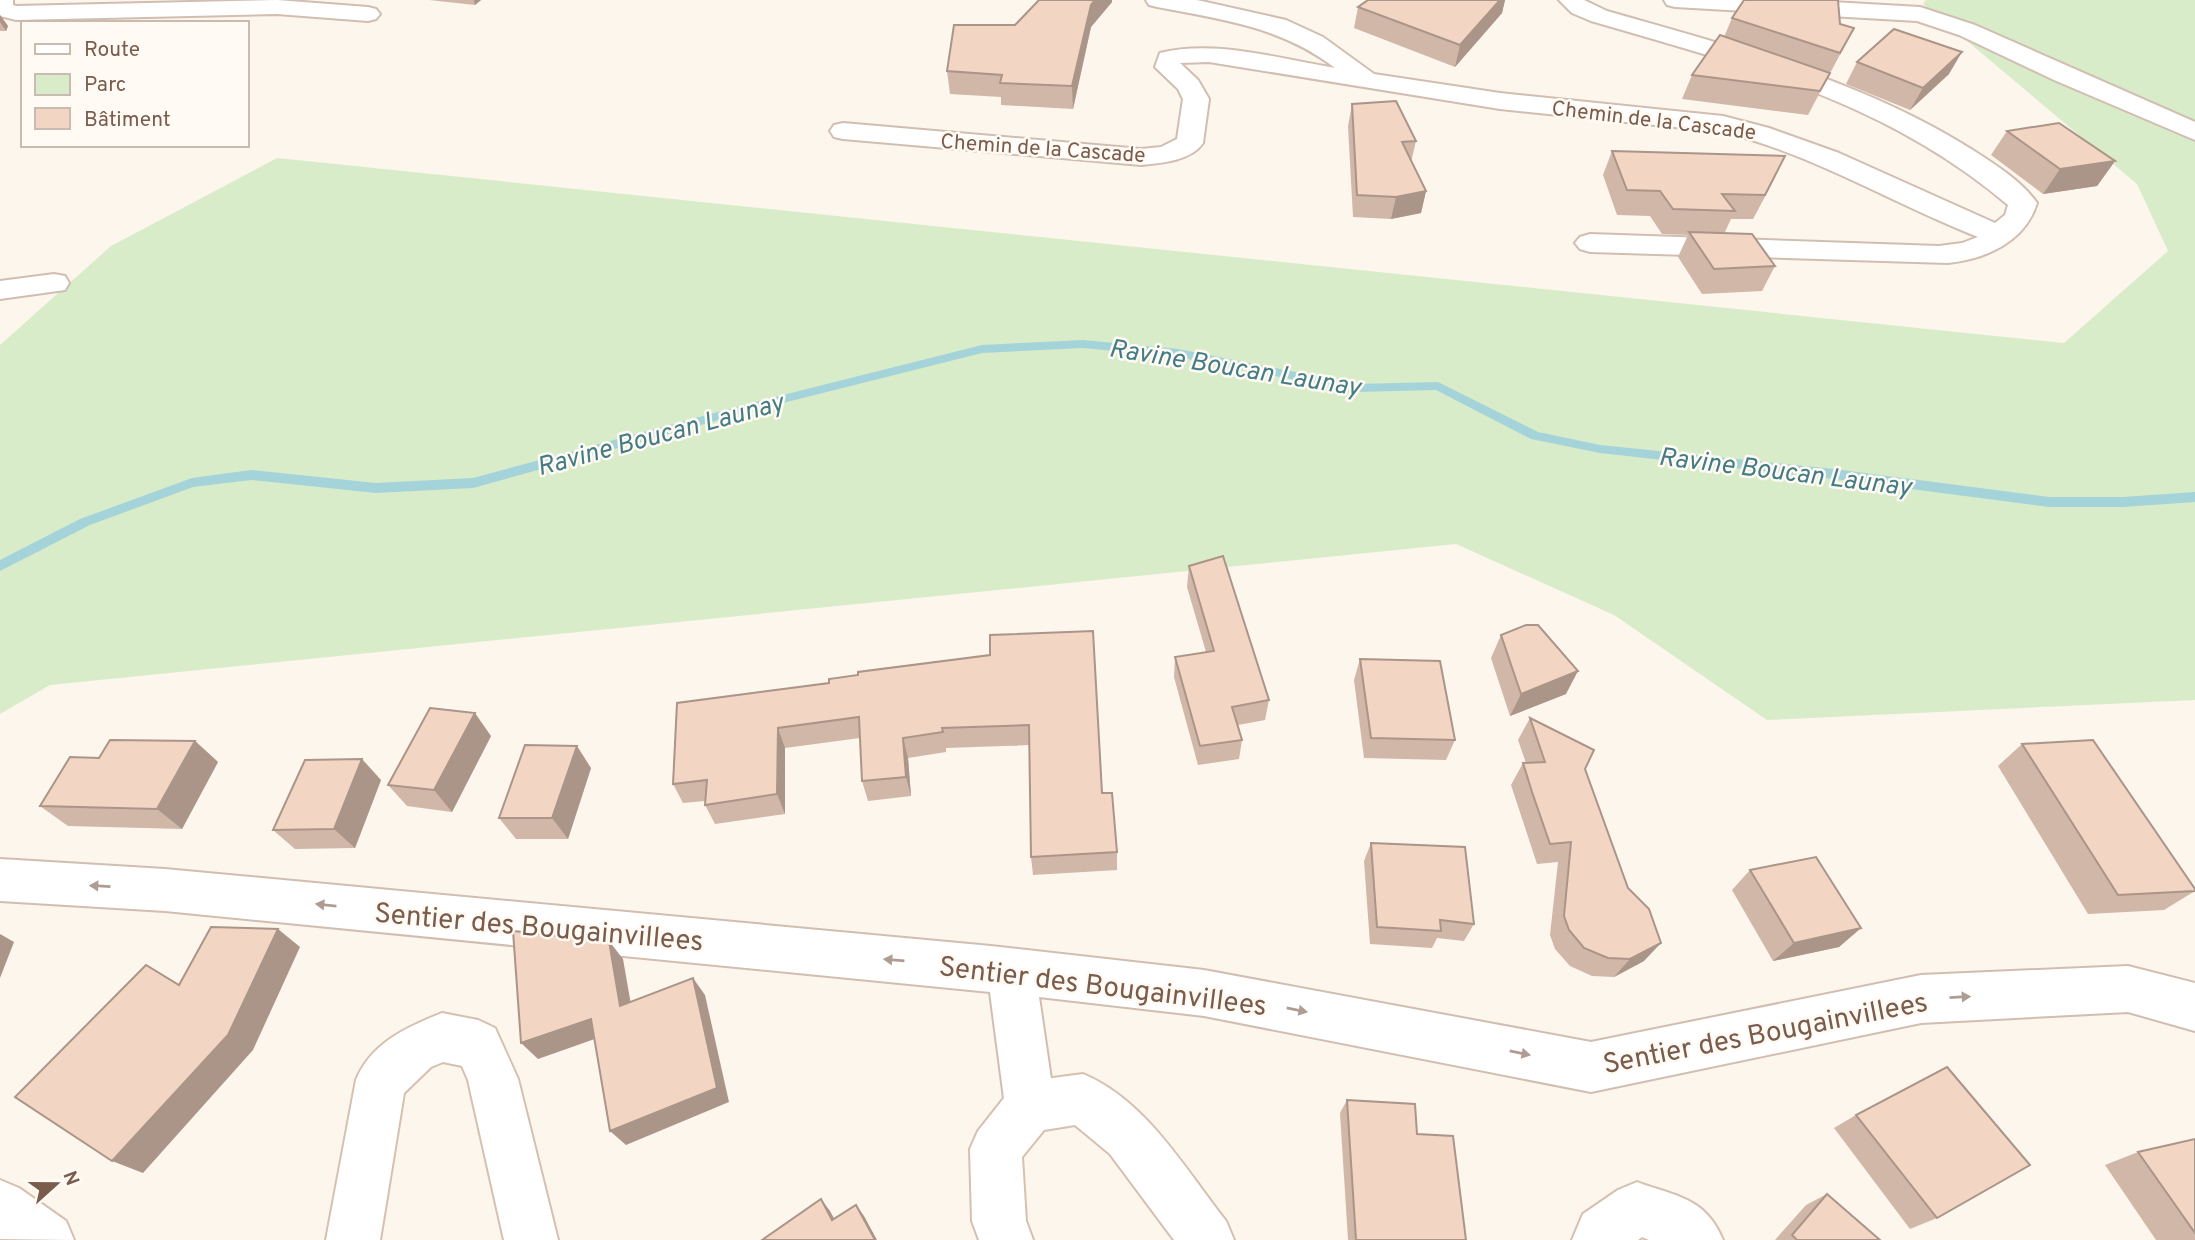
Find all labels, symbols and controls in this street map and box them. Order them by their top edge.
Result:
legend [21,21,248,147]
text: Route [84,37,140,64]
text: Parc [84,72,126,99]
street label: Chemin de la Cascade [1550,96,1758,147]
text: Bâtiment [84,107,171,134]
street label: Chemin de la Cascade [939,129,1146,170]
water label: Ravine Boucan Launay [1106,333,1364,406]
water label: Ravine Boucan Launay [534,387,789,485]
water label: Ravine Boucan Launay [1656,442,1915,506]
one-way arrow [88,880,110,891]
street label: Sentier des Bougainvillees [373,897,705,961]
one-way arrow [315,900,337,911]
street label: Sentier des Bougainvillees [937,950,1269,1026]
one-way arrow [883,954,905,965]
street label: Sentier des Bougainvillees [1600,986,1931,1084]
one-way arrow [1949,991,1971,1002]
one-way arrow [1286,1005,1308,1016]
one-way arrow [1509,1047,1531,1058]
north arrow [21,1149,91,1219]
text: N [56,1168,84,1189]

